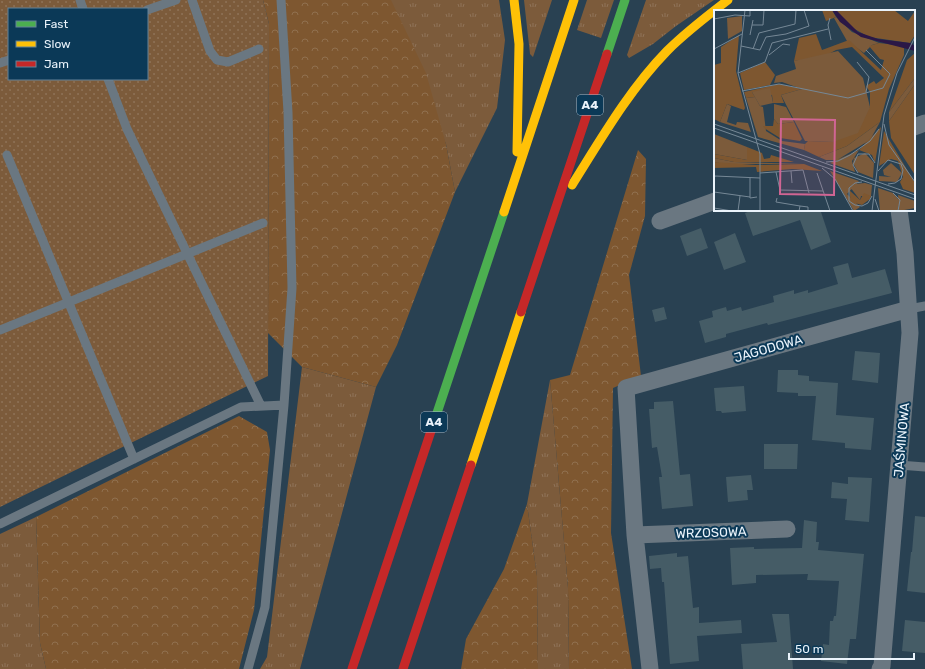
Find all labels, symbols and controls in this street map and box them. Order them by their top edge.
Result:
legend [8,8,148,80]
inset map [714,10,915,211]
text: Fast [44,17,68,31]
text: Slow [44,37,71,51]
text: Jam [44,57,69,71]
road number: A4 [577,95,603,115]
street label: JAGODOWA [732,331,804,365]
street label: JAŚMINOWA [891,402,912,478]
road number: A4 [421,412,447,432]
street label: WRZOSOWA [675,524,747,541]
scale bar [789,635,914,661]
text: 50 m [795,642,823,656]

